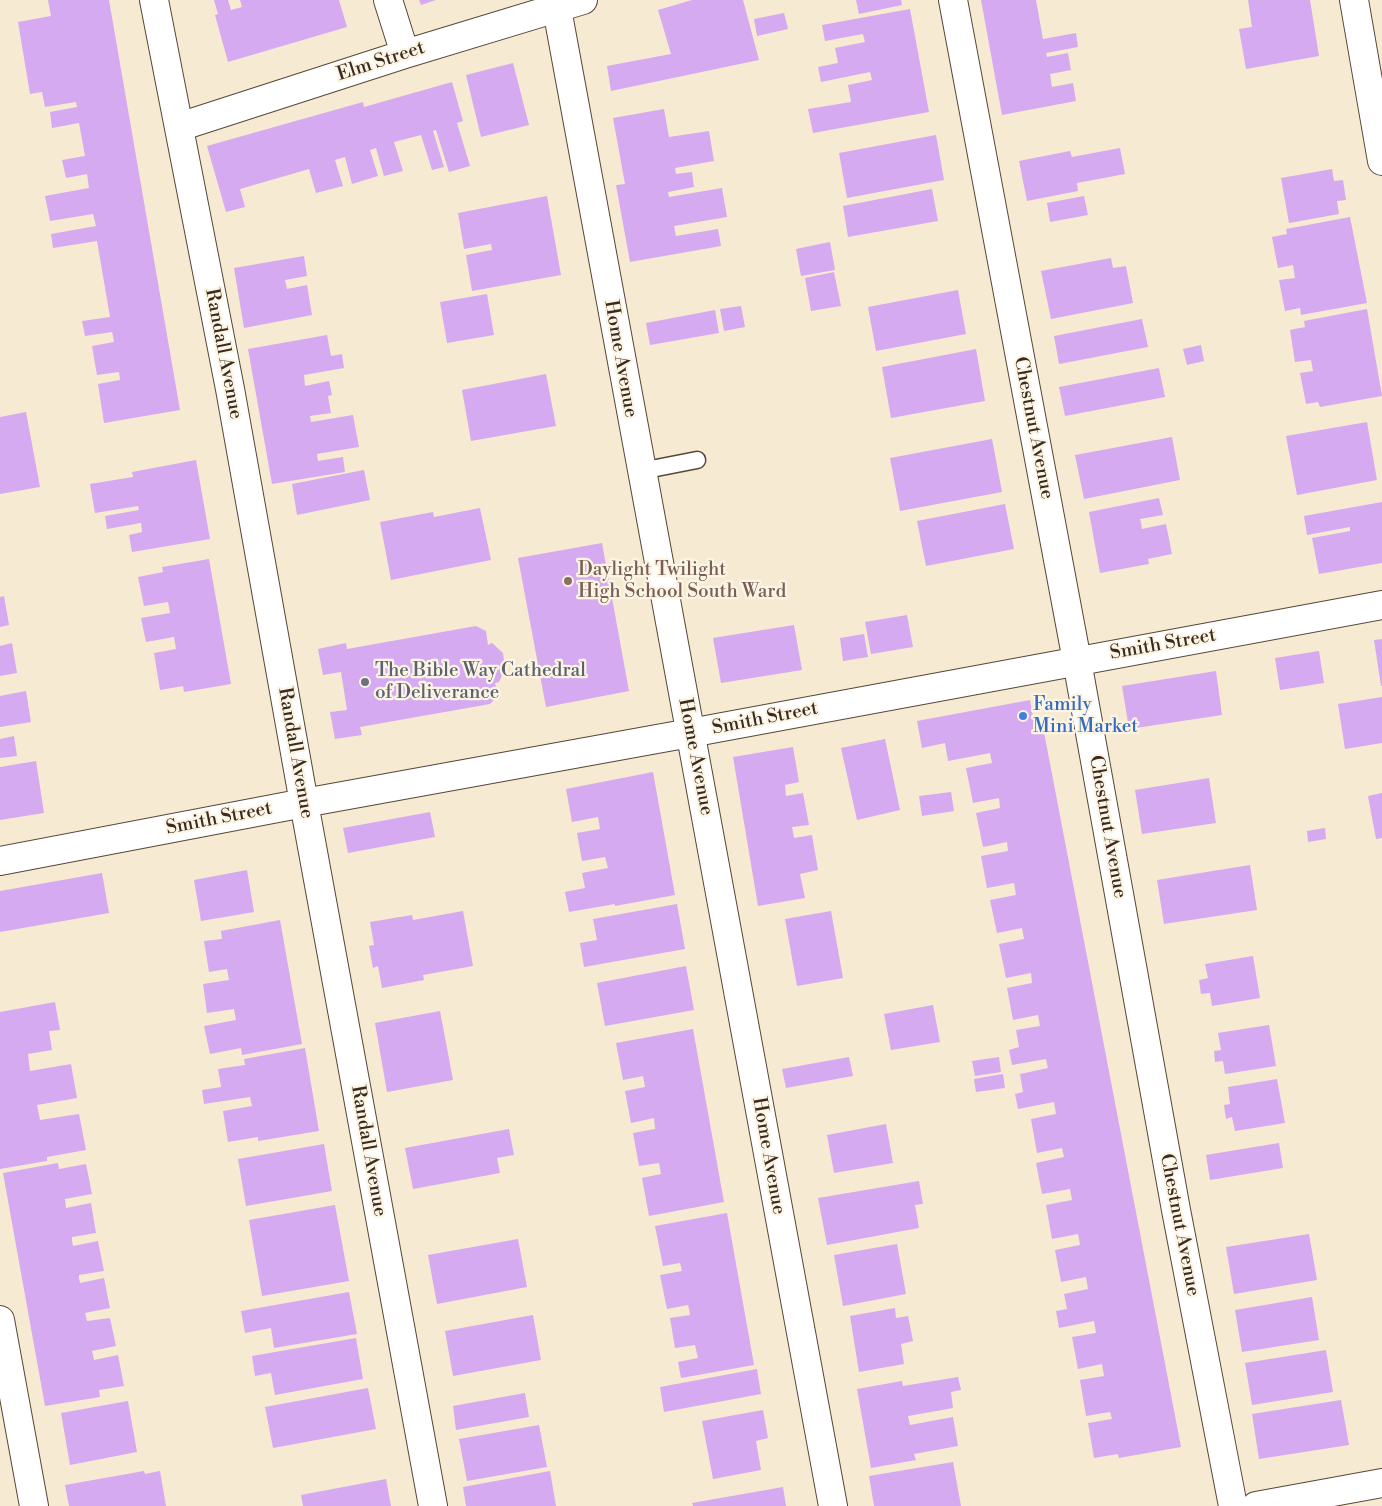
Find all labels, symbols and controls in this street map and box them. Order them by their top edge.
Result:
street label: Elm Street [334,37,428,87]
street label: Randall Avenue [199,287,247,421]
street label: Home Avenue [598,299,642,419]
street label: Chestnut Avenue [1008,355,1058,501]
place label: Daylight Twilight High School South Ward [578,559,786,603]
marker: Daylight Twilight High School South Ward [562,575,574,587]
street label: Smith Street [1108,624,1218,666]
place label: The Bible Way Cathedral of Deliverance [375,660,586,704]
marker: The Bible Way Cathedral of Deliverance [359,676,371,688]
street label: Randall Avenue [272,686,318,820]
place label: Family Mini Market [1033,694,1138,738]
street label: Home Avenue [672,697,718,817]
street label: Smith Street [710,698,820,740]
marker: Family Mini Market [1017,710,1029,722]
street label: Chestnut Avenue [1083,754,1131,900]
street label: Smith Street [164,798,274,840]
street label: Randall Avenue [345,1084,391,1218]
street label: Home Avenue [746,1096,790,1216]
street label: Chestnut Avenue [1154,1152,1204,1298]

